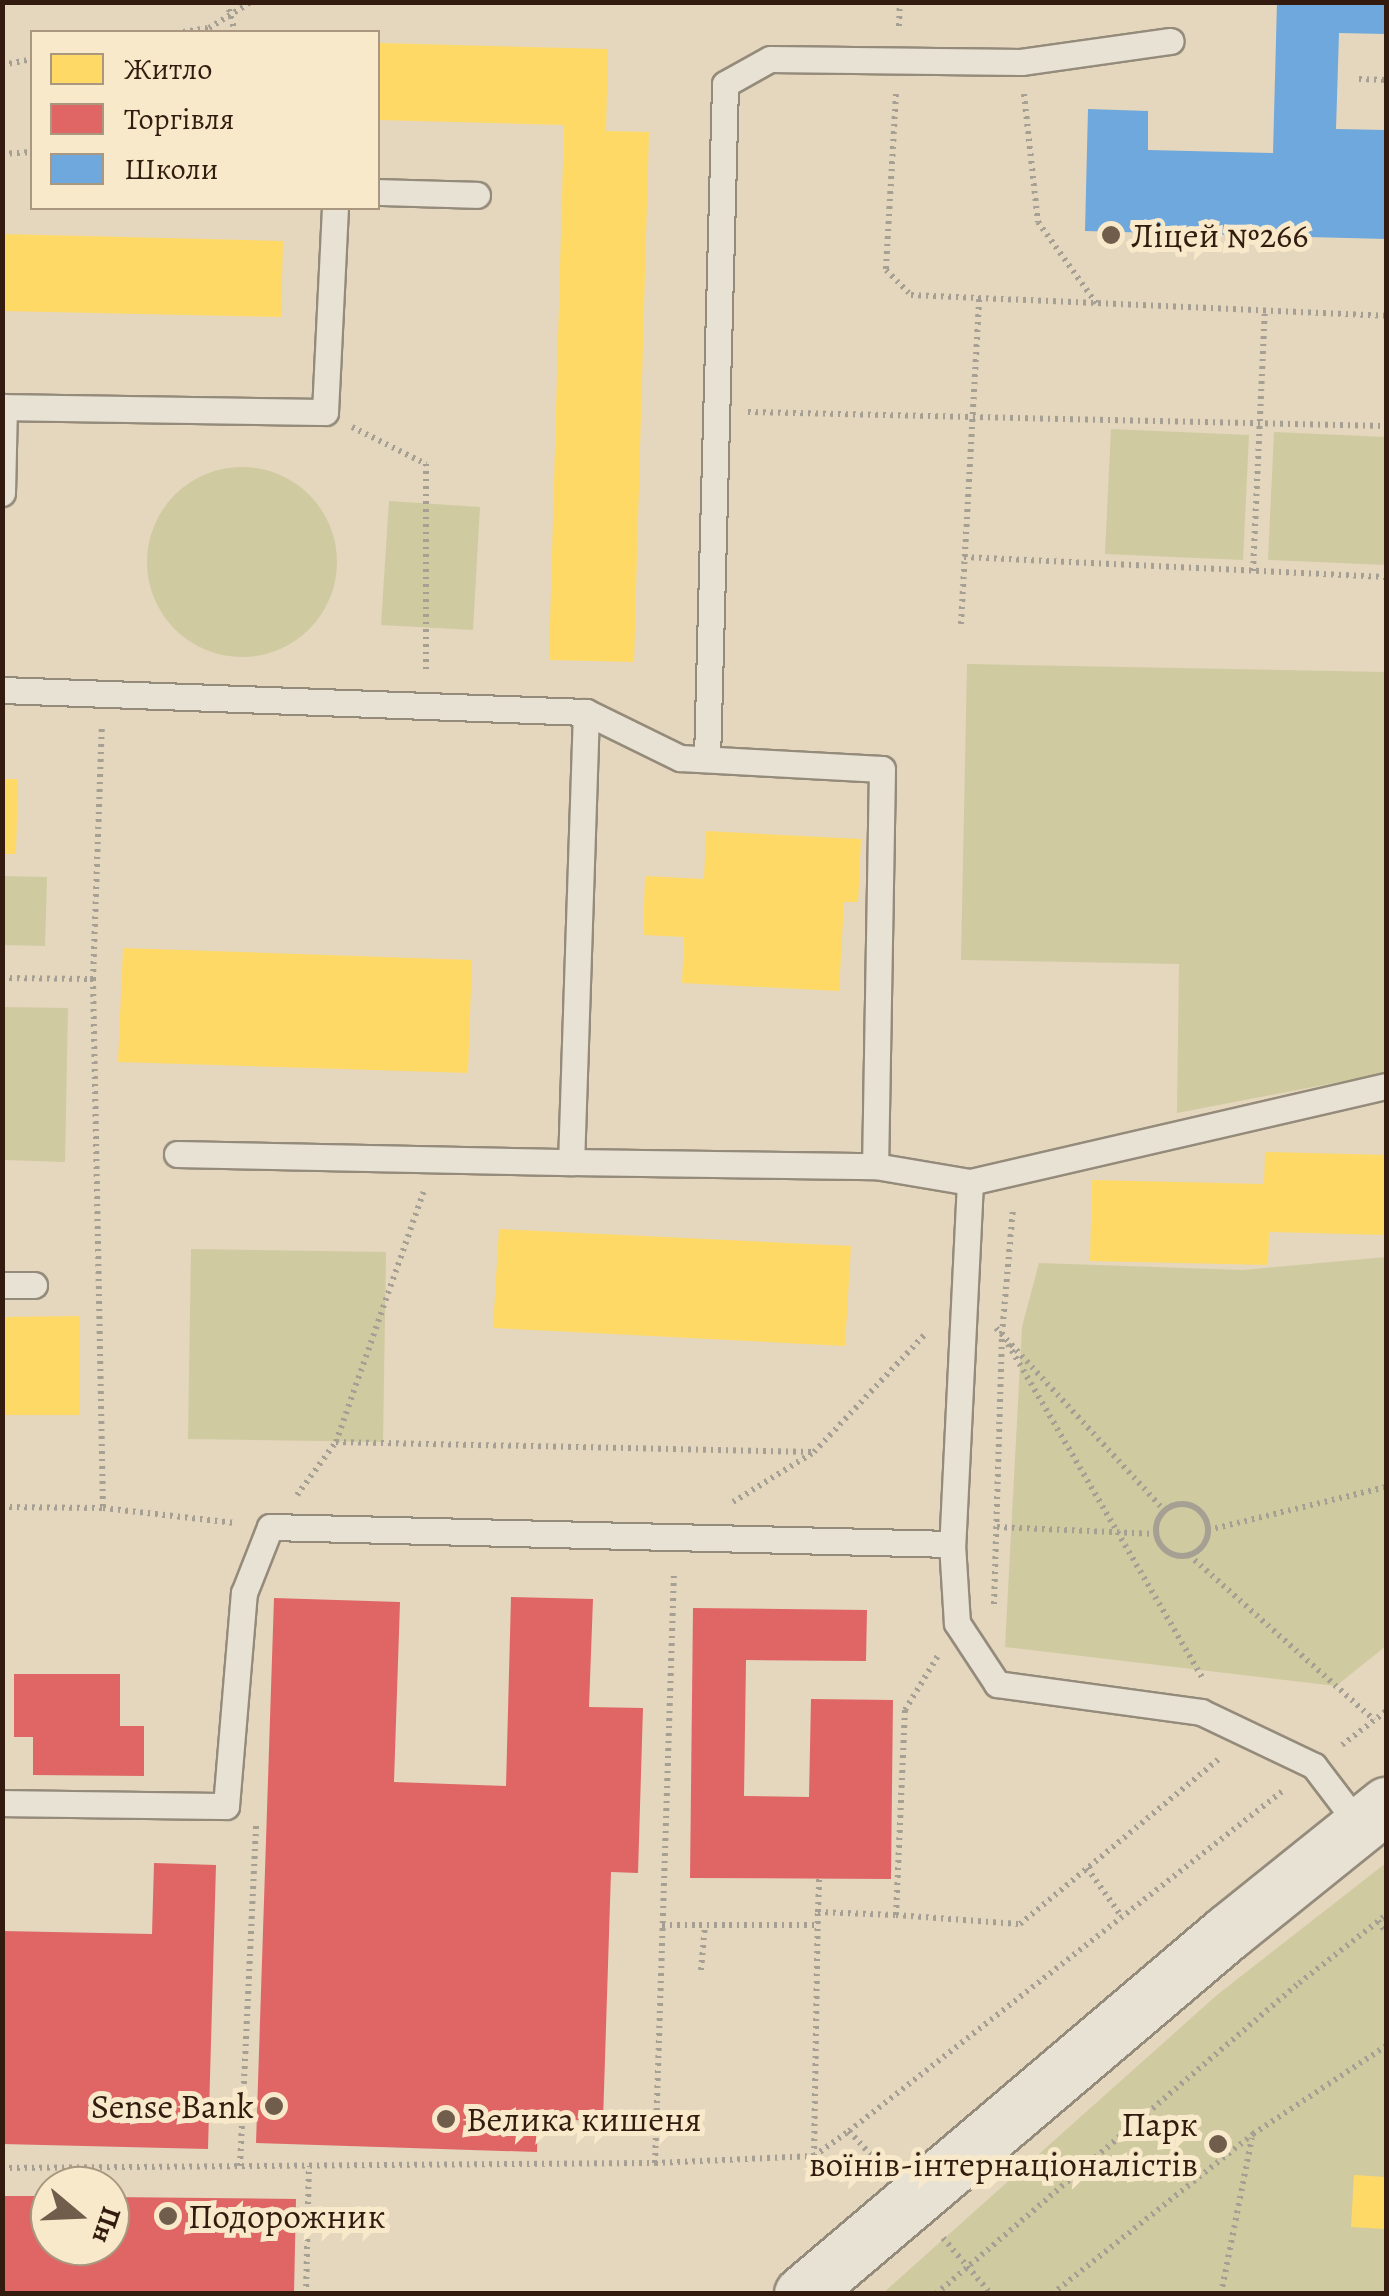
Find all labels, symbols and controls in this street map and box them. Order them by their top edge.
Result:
legend [30,30,380,210]
text: Житло [124,49,212,89]
text: Торгівля [124,99,234,139]
text: Школи [124,149,218,189]
place label: Ліцей №266 [1131,214,1308,256]
marker: Ліцей №266 [1100,224,1122,246]
place label: Sense Bank [91,2085,254,2127]
marker: Sense Bank [263,2095,285,2117]
place label: Велика кишеня [466,2098,701,2140]
place label: Парк воїнів-інтернаціоналістів [809,2103,1198,2185]
marker: Велика кишеня [435,2108,457,2130]
marker: Парк воїнів-інтернаціоналістів [1207,2133,1229,2155]
north arrow [30,2166,130,2266]
place label: Подорожник [188,2195,386,2237]
text: Пн [83,2202,130,2249]
marker: Подорожник [157,2205,179,2227]

